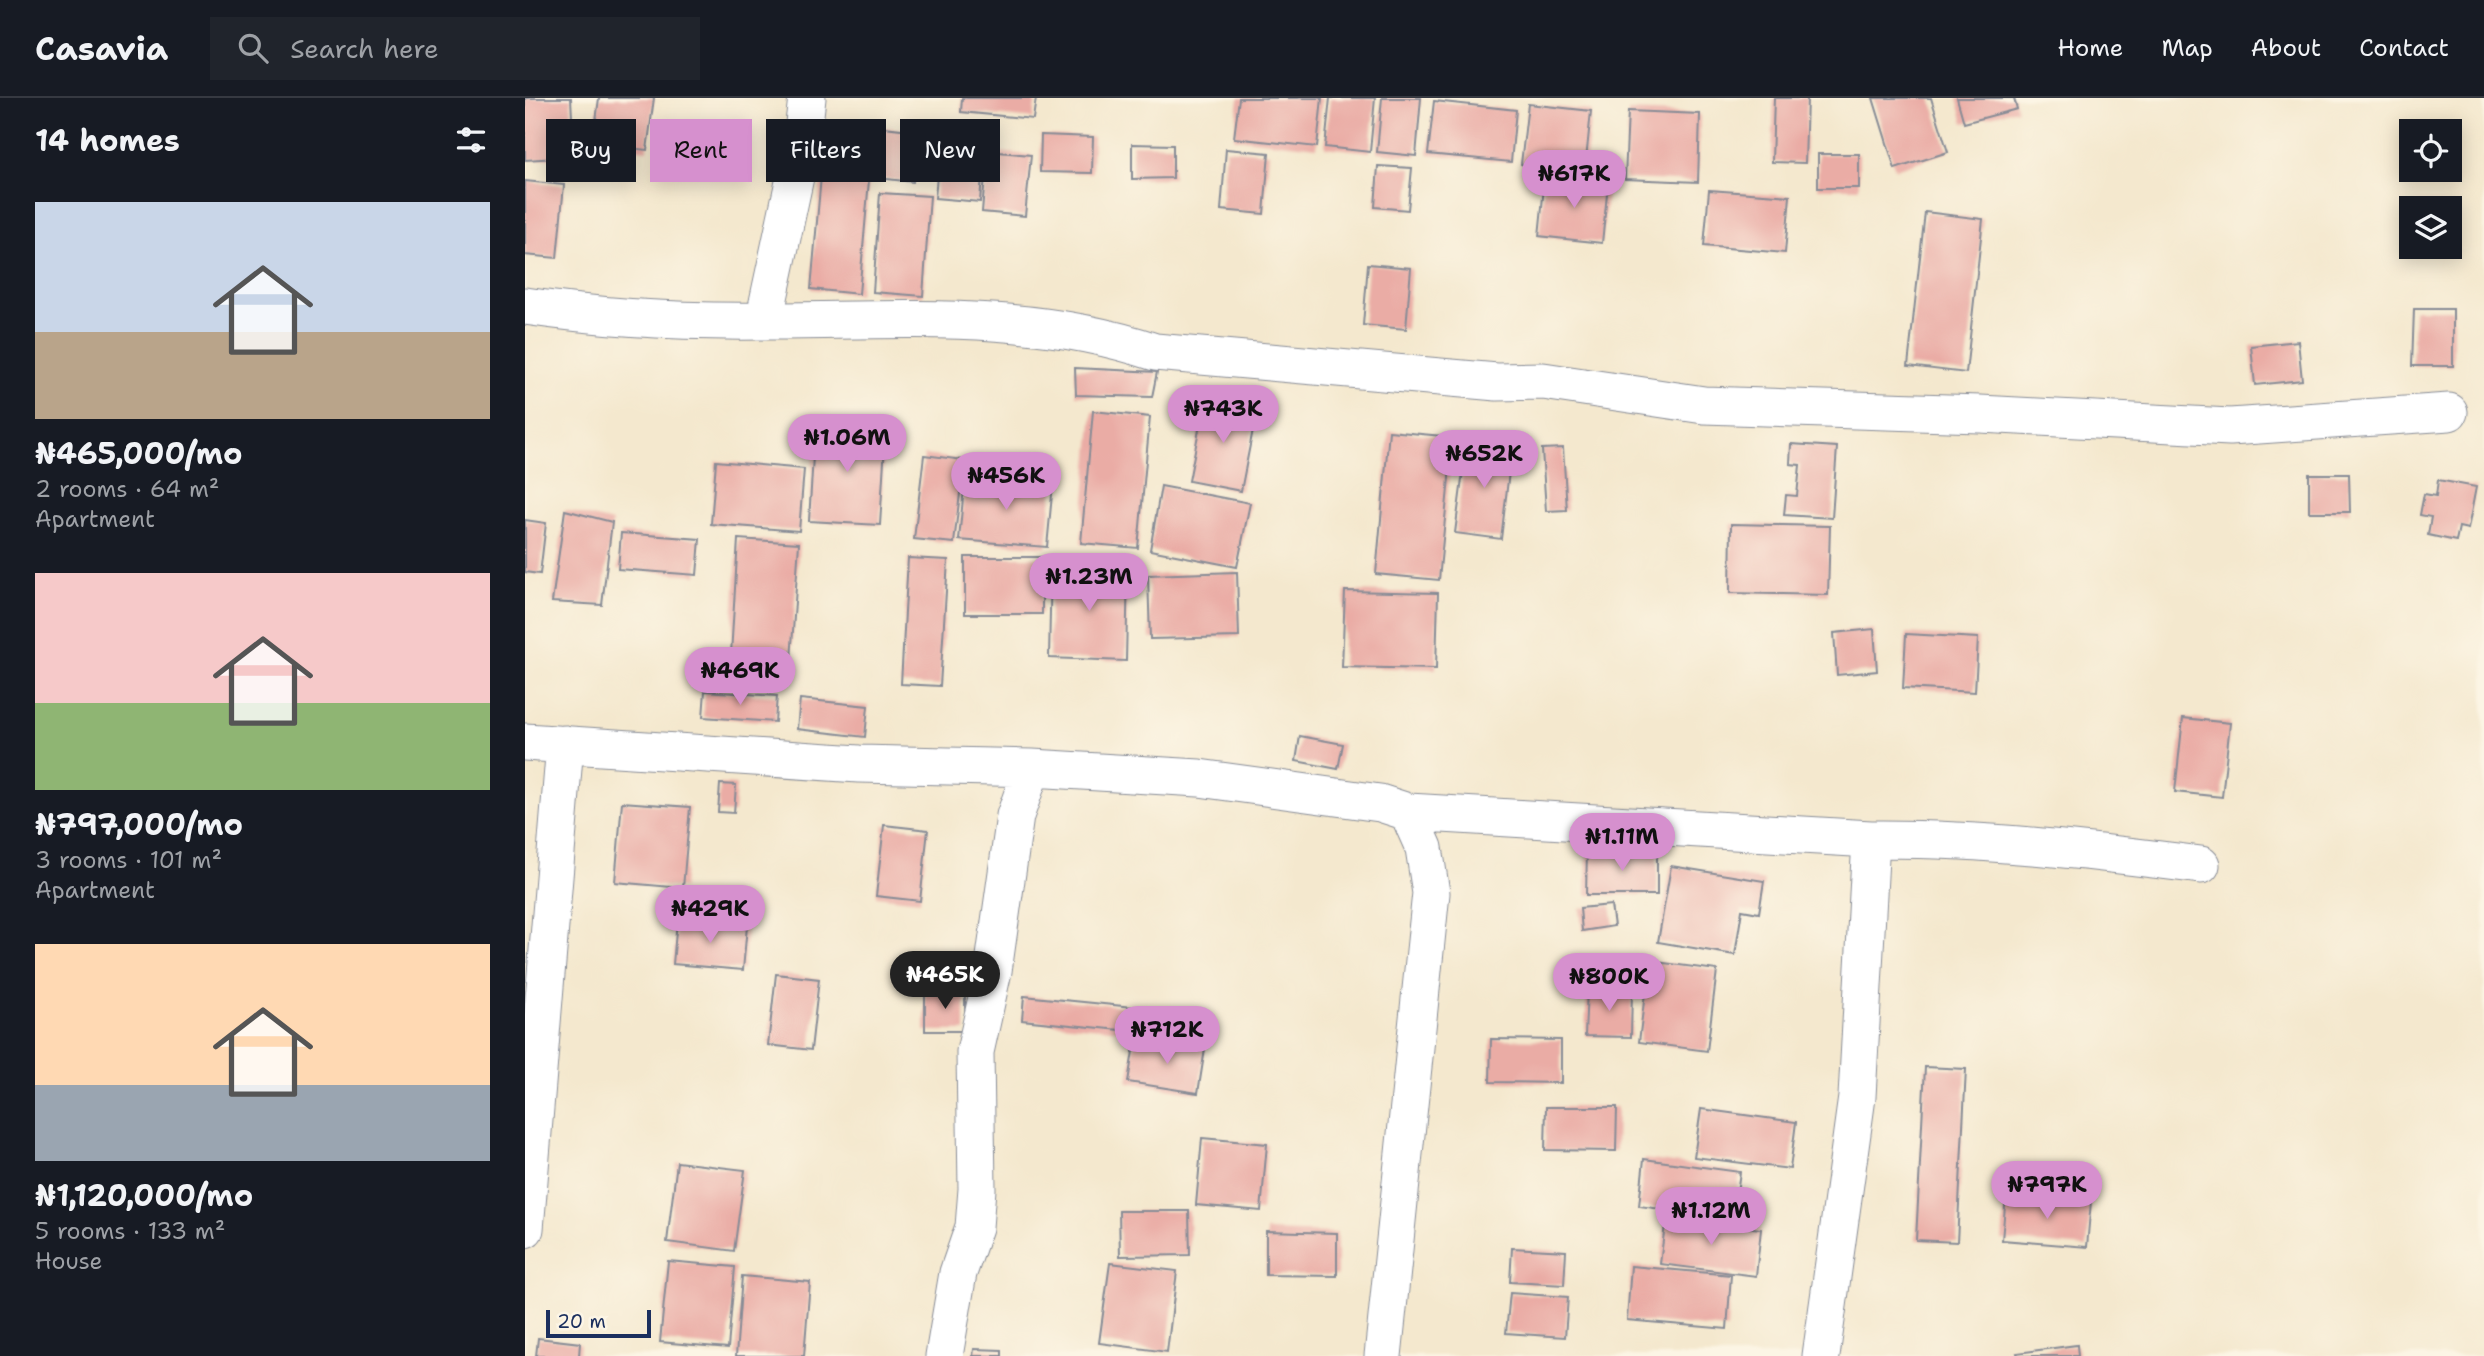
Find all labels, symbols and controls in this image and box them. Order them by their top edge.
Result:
search box [210,17,700,80]
text: Casavia [35,26,168,71]
icon: search [234,29,272,67]
text: Search here [290,31,439,66]
text: Home [2057,32,2123,64]
text: Map [2161,32,2213,64]
text: About [2251,32,2321,64]
text: Contact [2359,32,2449,64]
chip: Buy [546,119,636,182]
chip: Rent [650,119,752,182]
chip: Filters [766,119,886,182]
chip: New [900,119,1000,182]
map controls [2399,119,2462,259]
button: locate [2399,119,2462,182]
text: 14 homes [35,120,180,161]
icon: filters [452,121,490,159]
pin: ₦617K [1525,150,1623,210]
text: ₦617K [1538,158,1610,188]
button: layers [2399,196,2462,259]
icon: home [200,247,326,373]
pin: ₦743K [1174,386,1272,445]
text: ₦743K [1184,393,1262,423]
pin: ₦1.06M [790,414,904,474]
text: ₦1.06M [803,422,891,452]
pin: ₦652K [1435,430,1533,490]
text: ₦465,000/mo [35,433,242,474]
text: ₦652K [1445,438,1523,468]
pin: ₦456K [957,452,1055,512]
text: ₦456K [967,460,1045,490]
text: 2 rooms · 64 m² [35,474,219,504]
text: Apartment [35,504,155,534]
pin: ₦1.23M [1032,554,1146,613]
text: ₦1.23M [1045,561,1133,591]
icon: home [200,618,326,744]
pin: ₦469K [691,648,789,707]
text: ₦469K [700,655,780,685]
text: ₦797,000/mo [35,804,243,845]
pin: ₦1.11M [1565,814,1679,873]
text: ₦1.11M [1585,821,1659,851]
text: 3 rooms · 101 m² [35,845,222,875]
text: Apartment [35,875,155,905]
pin: ₦429K [661,886,759,945]
text: ₦429K [671,893,749,923]
pin: ₦465K [896,951,994,1011]
pin: ₦800K [1560,954,1658,1013]
text: ₦465K [906,959,984,989]
text: ₦800K [1569,961,1649,991]
icon: home [200,989,326,1115]
pin: ₦712K [1118,1006,1216,1066]
text: ₦712K [1131,1014,1203,1044]
pin: ₦797K [1998,1162,2096,1221]
text: ₦797K [2007,1169,2087,1199]
text: ₦1,120,000/mo [35,1175,253,1216]
pin: ₦1.12M [1654,1188,1768,1247]
text: ₦1.12M [1671,1195,1751,1225]
text: 5 rooms · 133 m² [35,1216,225,1246]
text: House [35,1246,103,1276]
scale bar [546,1307,651,1339]
text: 20 m [557,1309,606,1334]

